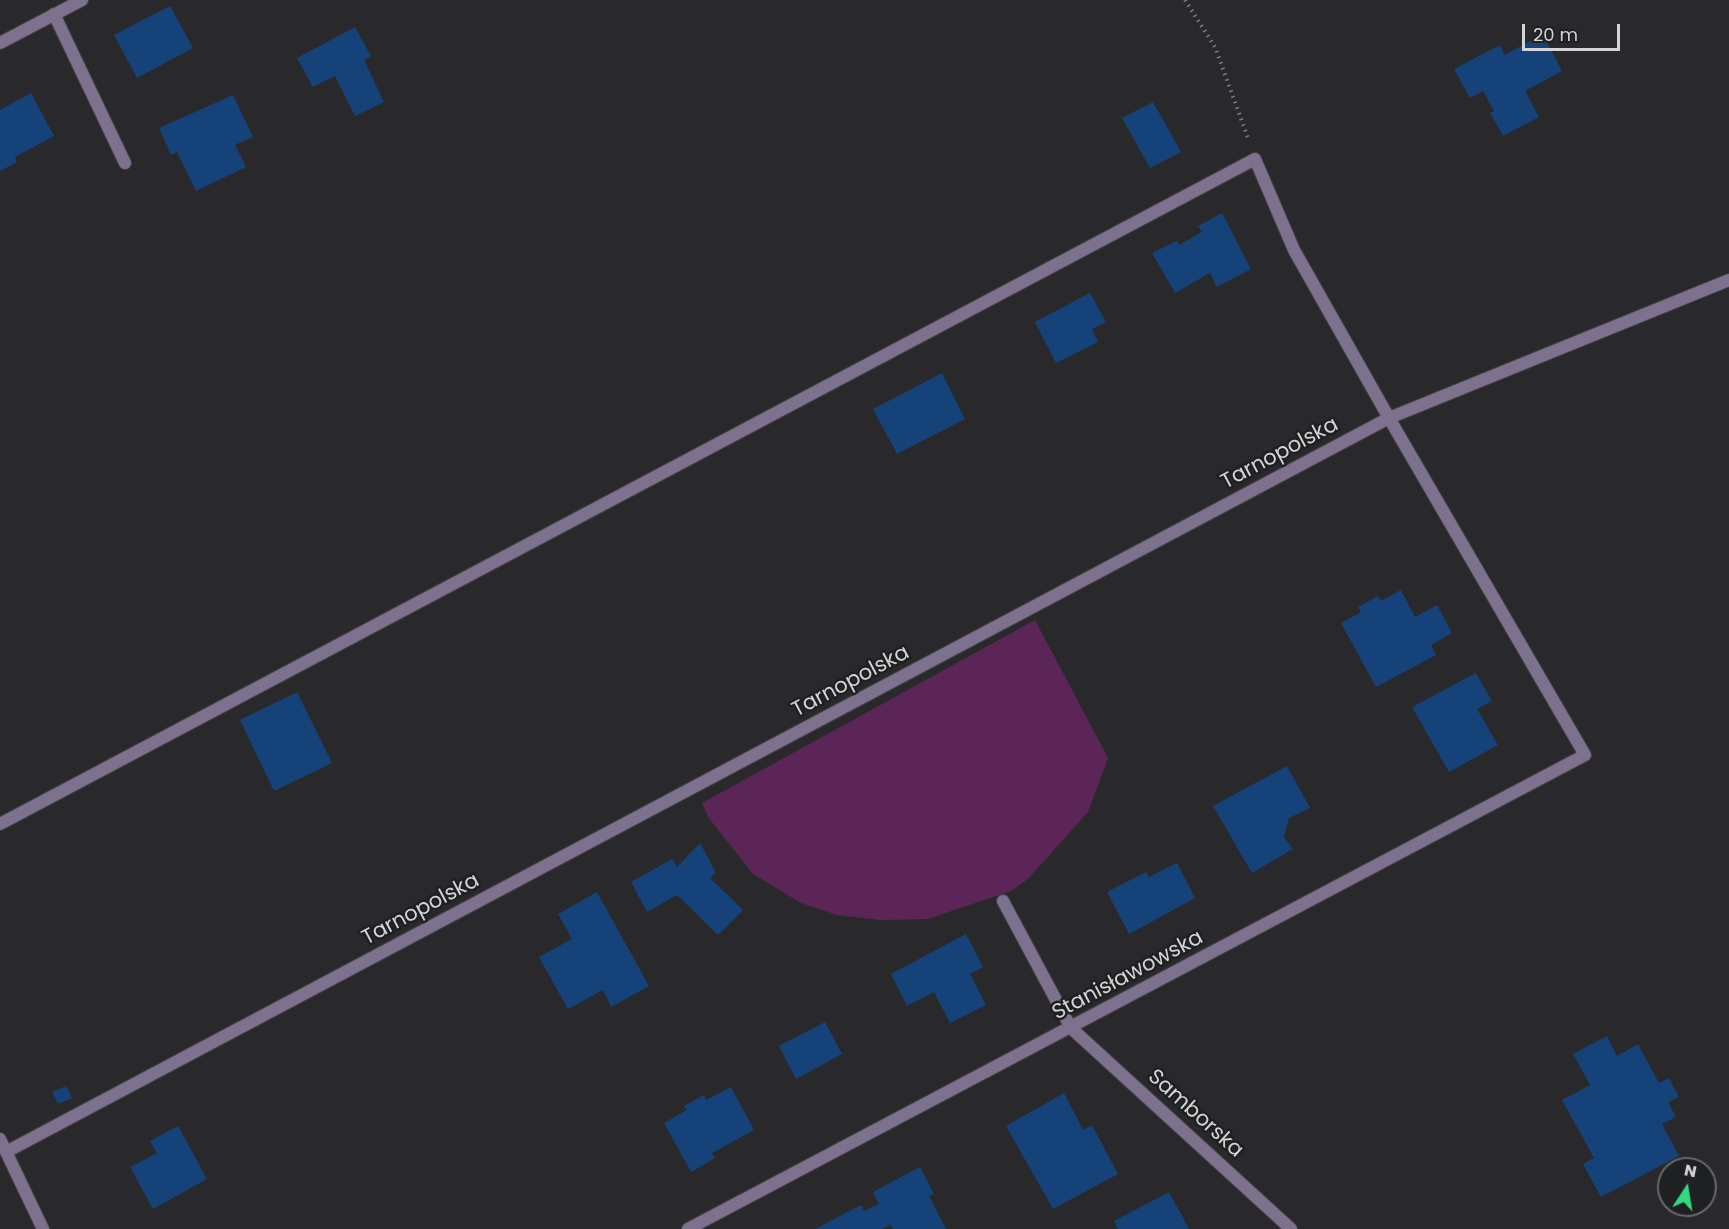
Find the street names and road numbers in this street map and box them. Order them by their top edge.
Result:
street label: Tarnopolska [1217,413,1343,495]
street label: Tarnopolska [788,641,914,723]
street label: Tarnopolska [358,869,484,951]
street label: Stanisławowska [1048,926,1208,1026]
street label: Samborska [1142,1065,1248,1163]

